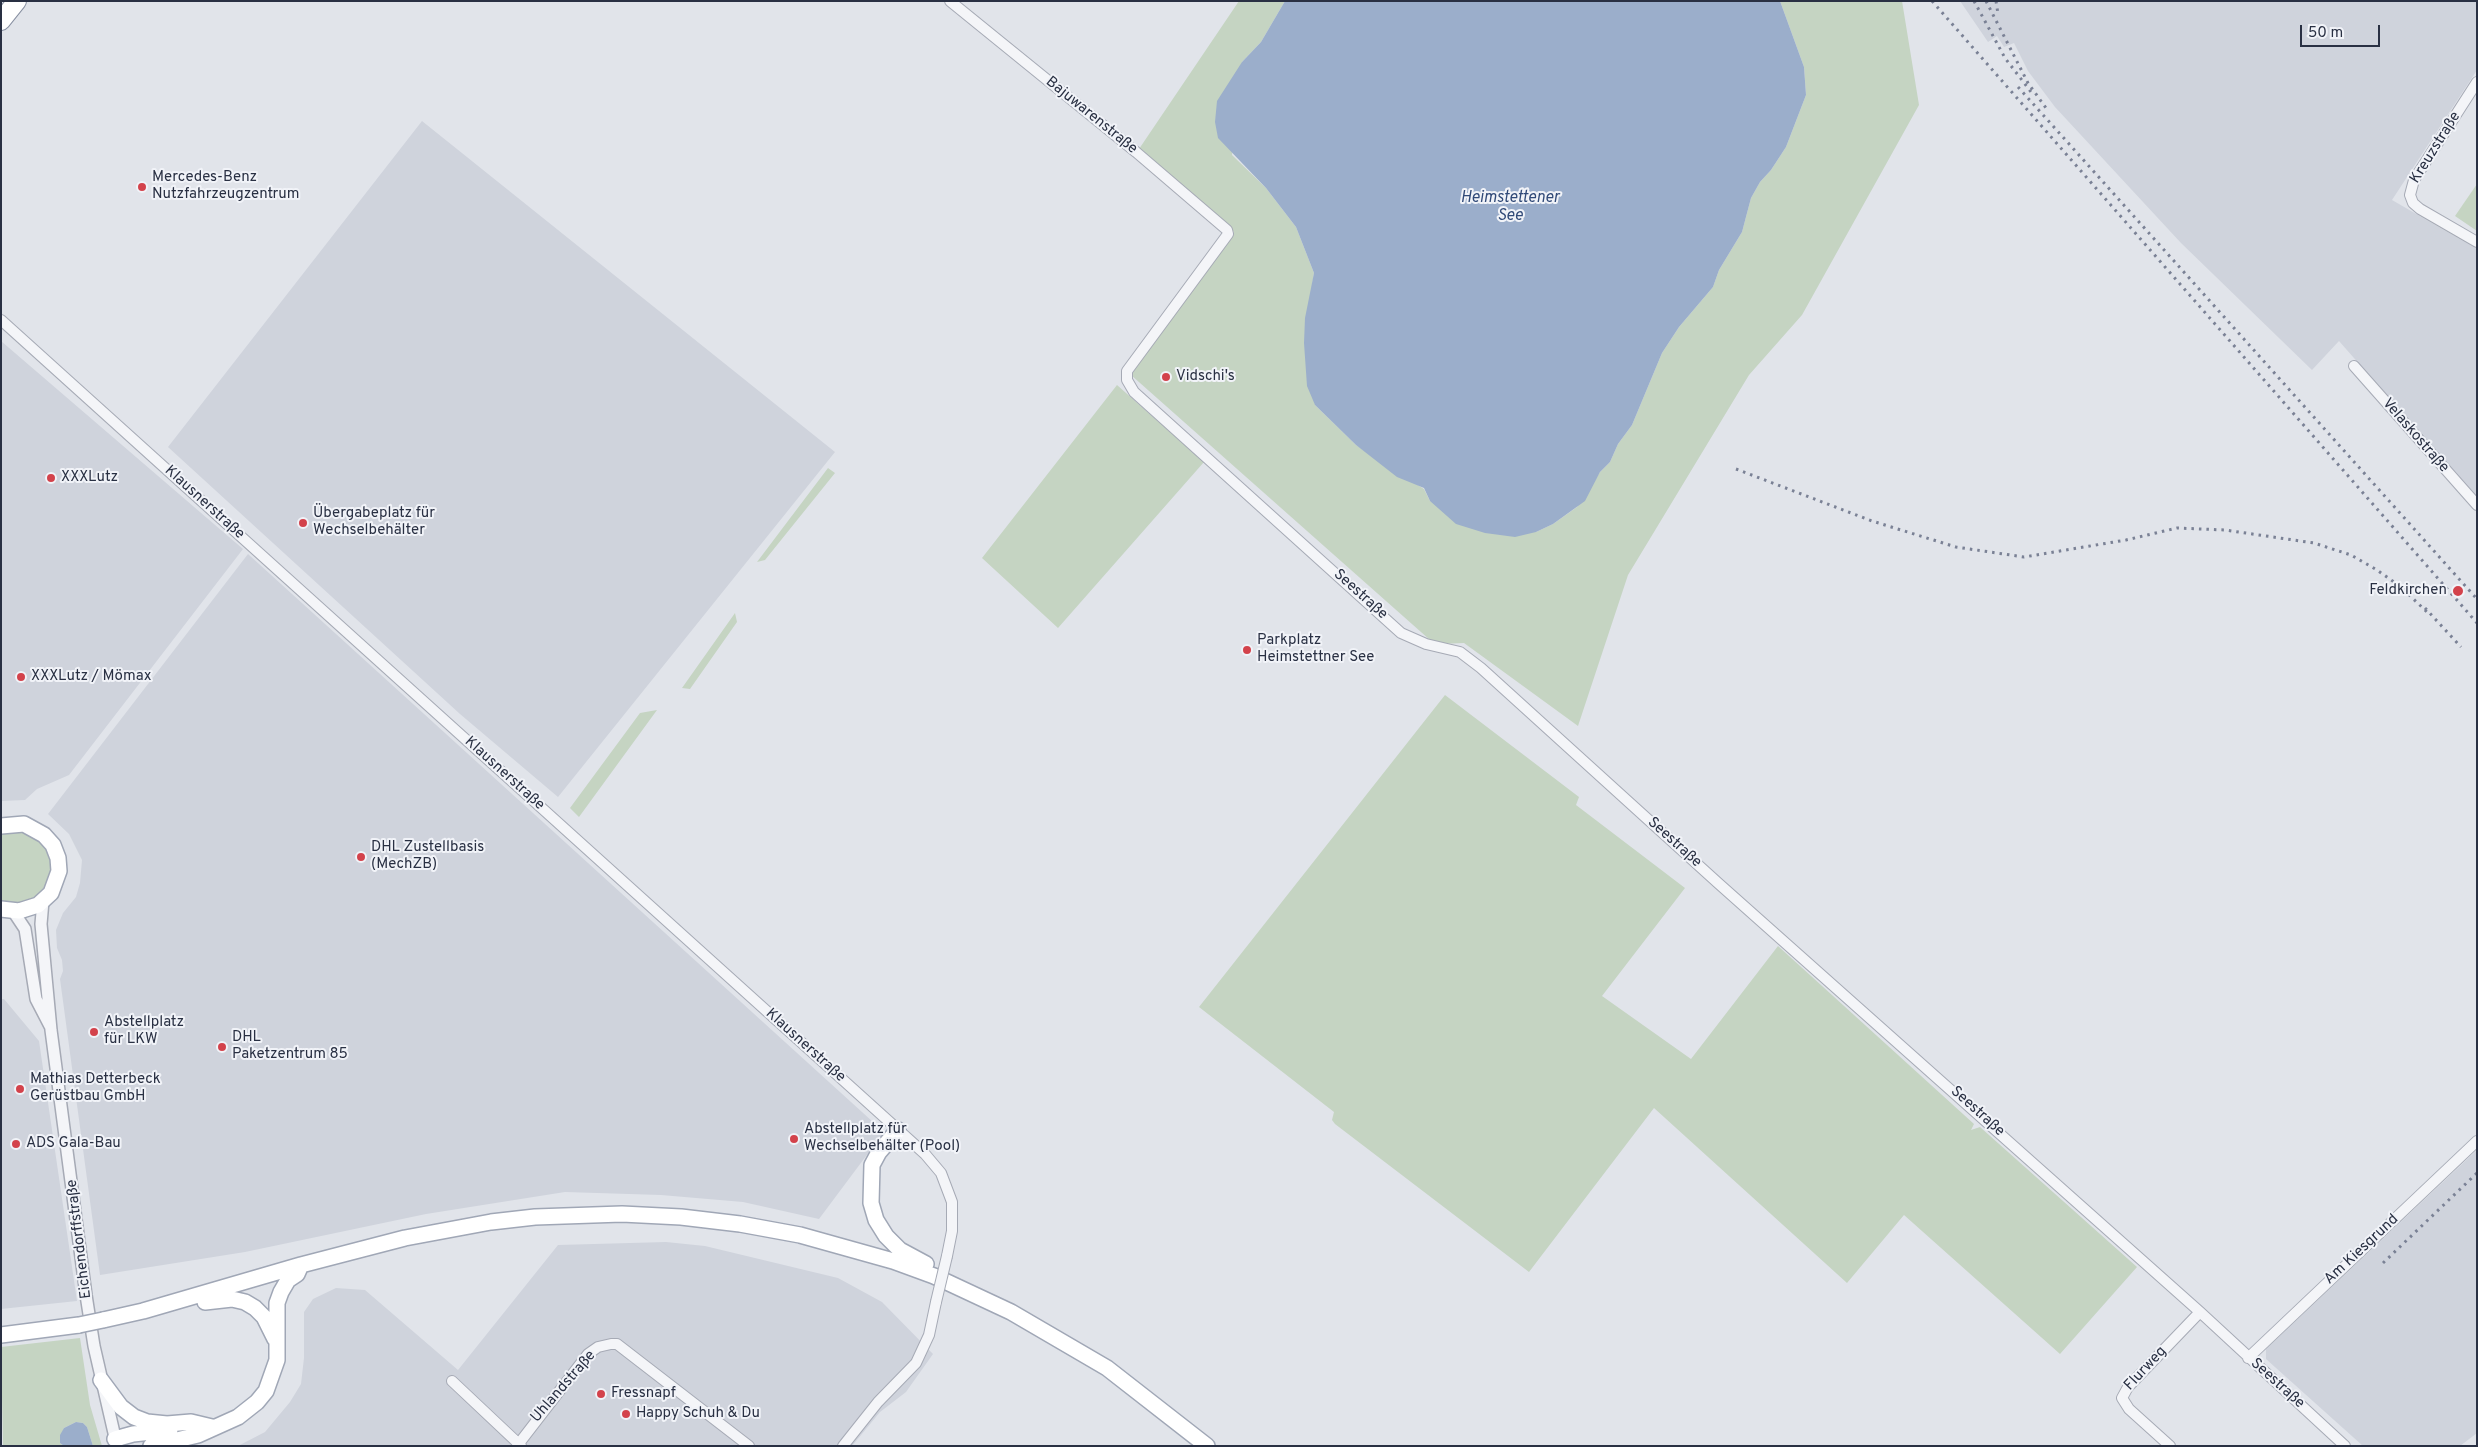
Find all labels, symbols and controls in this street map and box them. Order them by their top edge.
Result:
scale bar [2303,15,2383,47]
text: 50 m [2308,24,2343,43]
street label: Bajuwarenstraße [1041,73,1141,159]
street label: Kreuzstraße [2407,109,2465,187]
place label: Mercedes-Benz Nutzfahrzeugzentrum [152,169,300,204]
marker: Mercedes-Benz Nutzfahrzeugzentrum [136,181,148,193]
water label: Heimstettener See [1461,189,1559,227]
place label: Vidschi's [1176,368,1235,386]
marker: Vidschi's [1160,371,1172,383]
street label: Velaskostraße [2378,395,2452,477]
street label: Klausnerstraße [160,462,248,544]
place label: XXXLutz [61,469,118,487]
marker: XXXLutz [45,472,57,484]
place label: Übergabeplatz für Wechselbehälter [313,505,435,540]
marker: Übergabeplatz für Wechselbehälter [297,517,309,529]
street label: Seestraße [1329,566,1391,624]
place label: Feldkirchen [2369,582,2447,600]
marker: Feldkirchen [2451,584,2465,598]
place label: Parkplatz Heimstettner See [1257,632,1374,667]
marker: Parkplatz Heimstettner See [1241,644,1253,656]
place label: XXXLutz / Mömax [31,668,152,686]
marker: XXXLutz / Mömax [15,671,27,683]
street label: Klausnerstraße [460,733,548,815]
street label: Seestraße [1643,814,1705,872]
place label: DHL Zustellbasis (MechZB) [371,839,484,874]
marker: DHL Zustellbasis (MechZB) [355,851,367,863]
street label: Klausnerstraße [761,1005,849,1087]
place label: Abstellplatz für LKW [104,1014,184,1049]
marker: Abstellplatz für LKW [88,1026,100,1038]
place label: DHL Paketzentrum 85 [232,1029,348,1064]
marker: DHL Paketzentrum 85 [216,1041,228,1053]
place label: Mathias Detterbeck Gerüstbau GmbH [30,1071,161,1106]
marker: Mathias Detterbeck Gerüstbau GmbH [14,1083,26,1095]
street label: Seestraße [1946,1083,2008,1141]
place label: Abstellplatz für Wechselbehälter (Pool) [804,1121,960,1156]
marker: Abstellplatz für Wechselbehälter (Pool) [788,1133,800,1145]
place label: ADS Gala-Bau [26,1135,121,1153]
marker: ADS Gala-Bau [10,1138,22,1150]
street label: Eichendorffstraße [64,1178,96,1300]
street label: Am Kiesgrund [2321,1211,2403,1289]
street label: Flurweg [2121,1343,2171,1395]
street label: Uhlandstraße [528,1347,600,1427]
street label: Seestraße [2246,1355,2308,1413]
place label: Fressnapf [611,1385,676,1403]
marker: Fressnapf [595,1388,607,1400]
place label: Happy Schuh & Du [636,1405,760,1423]
marker: Happy Schuh & Du [620,1408,632,1420]

